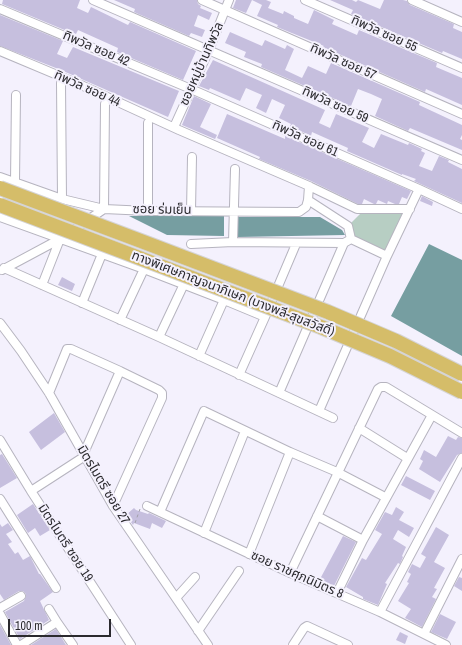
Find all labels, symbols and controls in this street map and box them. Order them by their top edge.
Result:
street label: ทิพวัล ซอย 55 [348,12,420,56]
street label: ซอยหมู่บ้านทิพวัล [177,20,227,108]
street label: ทิพวัล ซอย 42 [60,28,132,70]
street label: ทิพวัล ซอย 57 [307,40,379,84]
street label: ทิพวัล ซอย 44 [51,67,123,111]
street label: ทิพวัล ซอย 59 [299,83,371,127]
street label: ทิพวัล ซอย 61 [269,117,341,161]
street label: ซอย ร่มเย็น [132,202,192,218]
street label: ทางพิเศษกาญจนาภิเษก (บางพลี-สุขสวัสดิ์) [129,248,337,340]
street label: มิตรไมตรี ซอย 27 [73,443,133,527]
street label: มิตรไมตรี ซอย 19 [34,501,96,585]
street label: ซอย ราชศุภนิมิตร 8 [248,548,346,602]
scale bar [10,611,113,637]
text: 100 m [15,618,42,634]

